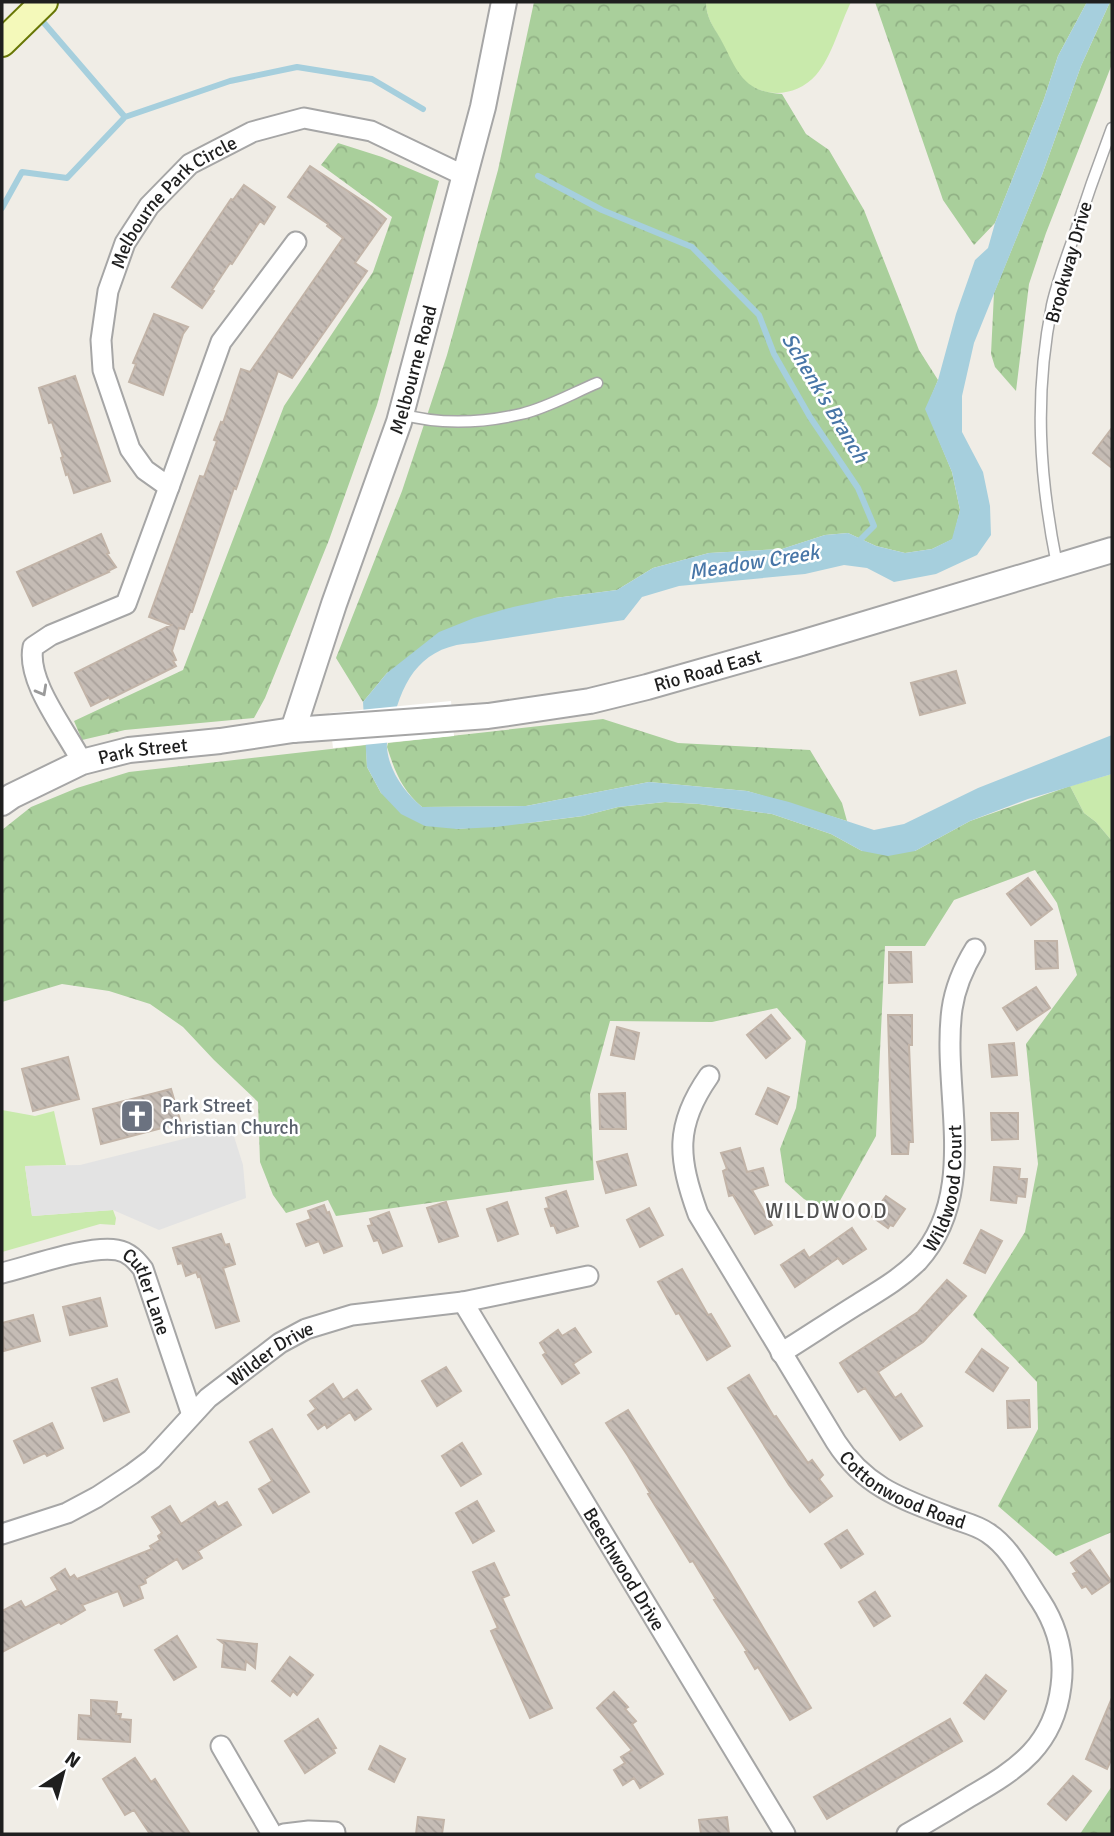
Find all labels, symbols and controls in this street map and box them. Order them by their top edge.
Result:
street label: Melbourne Park Circle [106,131,241,272]
street label: Brookway Drive [1040,199,1098,326]
street label: Melbourne Road [385,303,443,438]
water label: Schenk's Branch [776,328,874,468]
water label: Meadow Creek [687,539,823,585]
street label: Rio Road East [651,644,765,697]
one-way arrow [34,684,48,696]
street label: Park Street [96,733,189,770]
place label: Park Street Christian Church [162,1094,299,1140]
church icon: Park Street Christian Church [118,1097,156,1135]
street label: Wildwood Court [918,1124,968,1257]
district label: WILDWOOD [765,1198,889,1224]
street label: Cutler Lane [118,1243,175,1339]
street label: Wilder Drive [223,1316,316,1392]
street label: Cottonwood Road [834,1446,969,1535]
street label: Beechwood Drive [577,1503,670,1635]
north arrow [28,1738,98,1808]
text: N [60,1746,85,1774]

